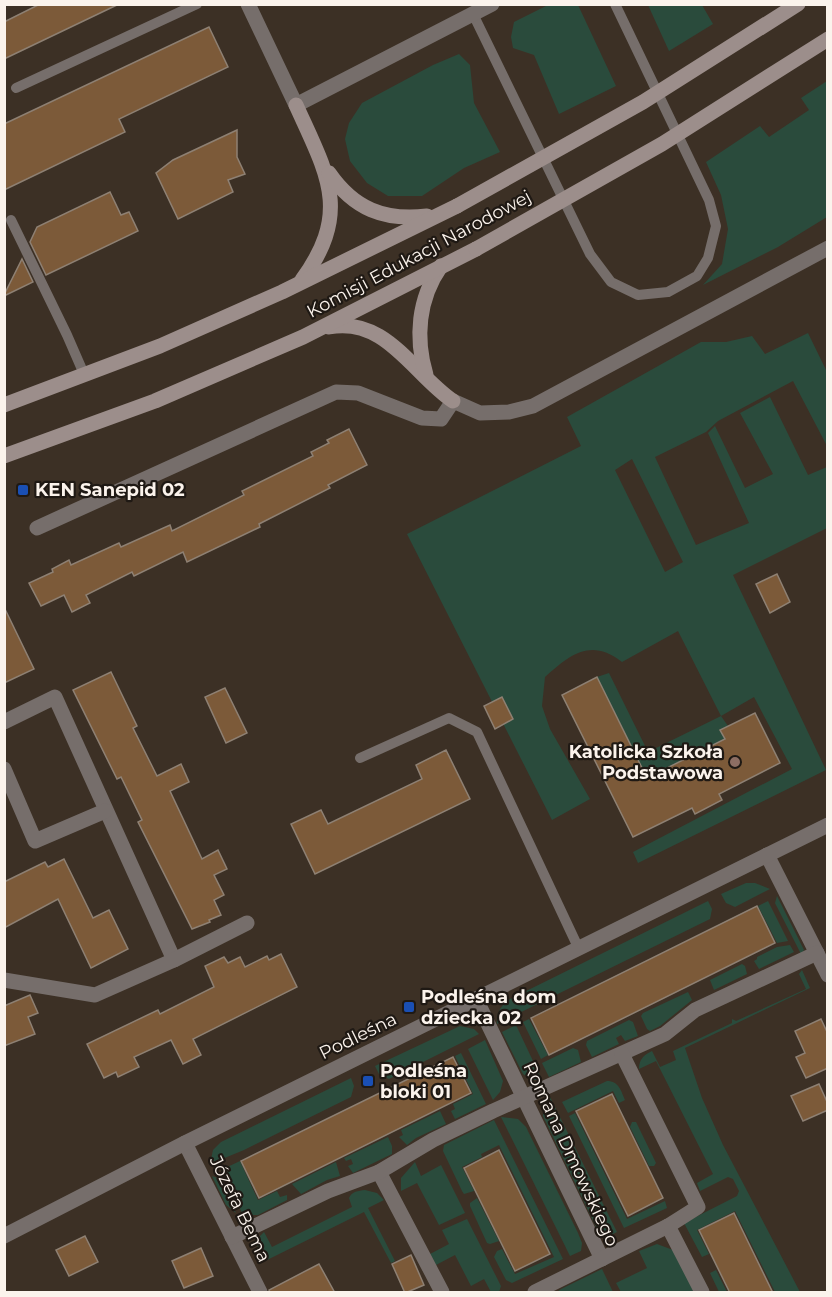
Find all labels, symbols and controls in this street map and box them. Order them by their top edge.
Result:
street label: Komisji Edukacji Narodowej [303,185,535,323]
place label: KEN Sanepid 02 [35,479,185,501]
marker: KEN Sanepid 02 [16,483,30,497]
place label: Katolicka Szkoła Podstawowa [569,741,723,784]
marker: Katolicka Szkoła Podstawowa [728,755,742,769]
place label: Podleśna dom dziecka 02 [421,986,556,1029]
marker: Podleśna dom dziecka 02 [402,1000,416,1014]
street label: Podleśna [316,1008,400,1064]
street label: Romana Dmowskiego [519,1058,623,1250]
place label: Podleśna bloki 01 [380,1060,467,1103]
marker: Podleśna bloki 01 [361,1074,375,1088]
street label: Józefa Bema [204,1151,275,1266]

